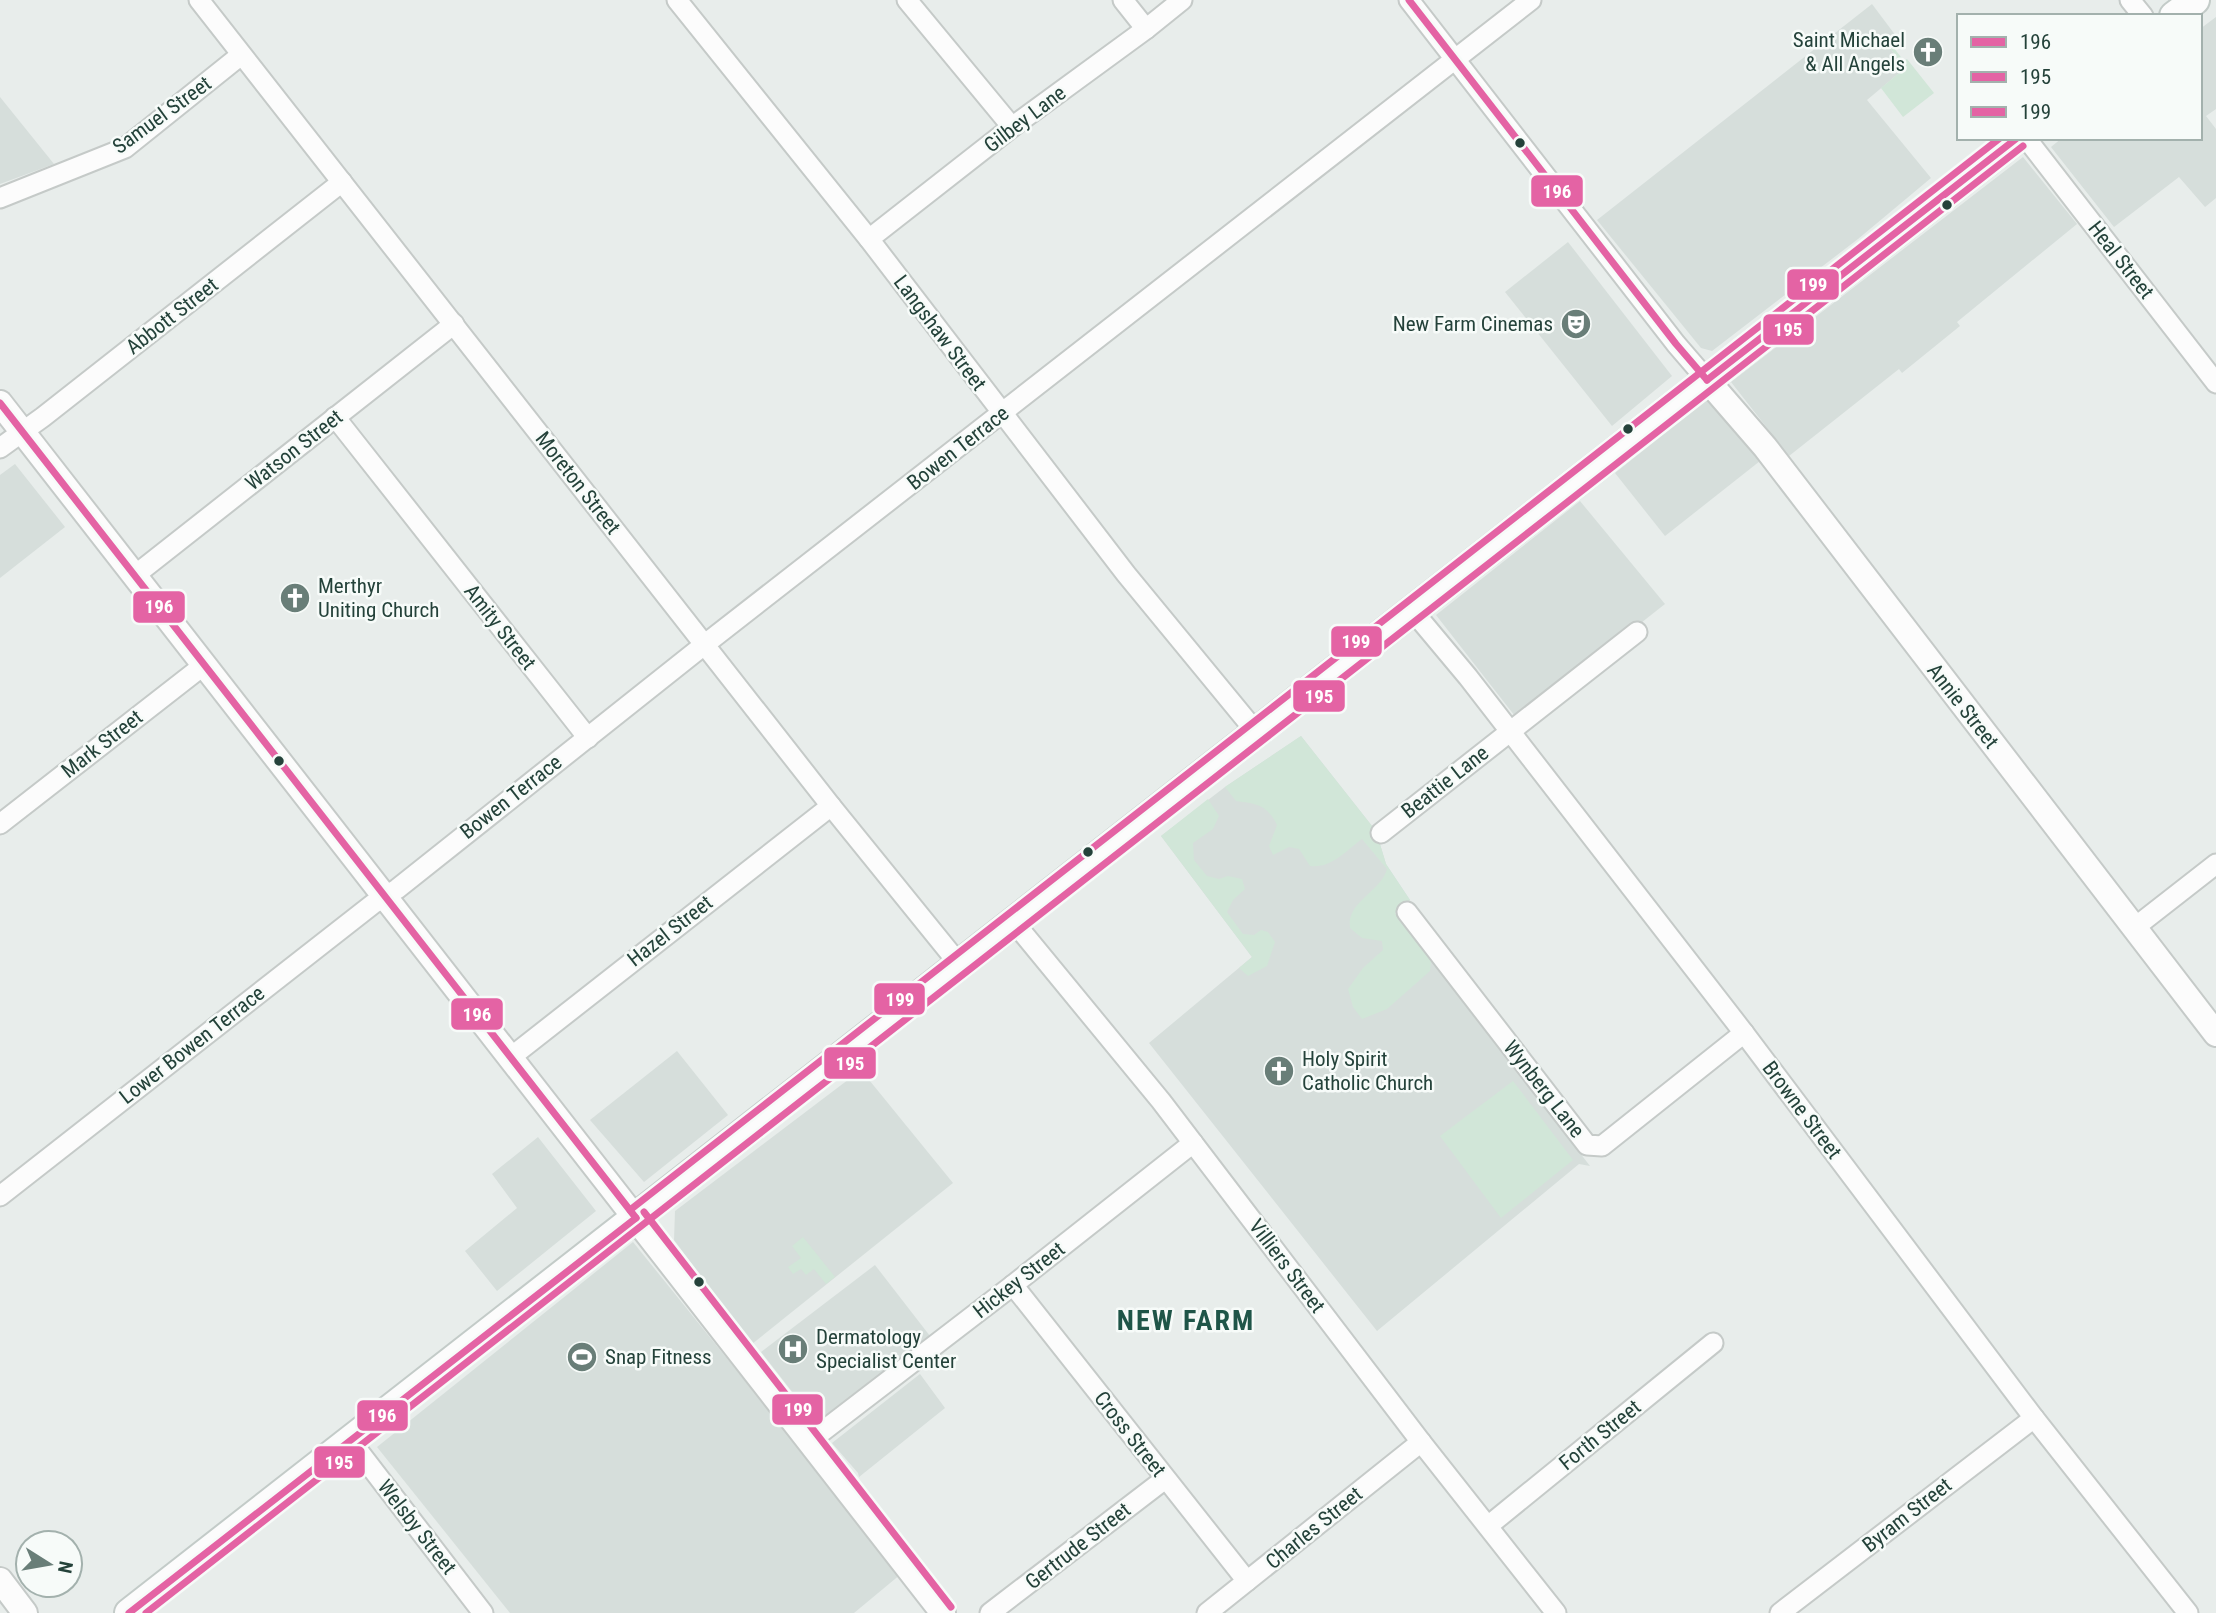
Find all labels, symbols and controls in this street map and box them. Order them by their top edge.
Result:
legend [1957,14,2202,140]
place label: Saint Michael & All Angels [1793,28,1905,76]
text: 196 [2020,30,2051,54]
church icon: Saint Michael & All Angels [1911,35,1945,69]
text: 195 [2020,65,2051,89]
street label: Samuel Street [108,71,216,159]
street label: Gilbey Lane [980,81,1071,157]
text: 199 [2020,100,2051,124]
unlabelled marker [1513,136,1527,150]
line badge: 196 [1530,174,1584,208]
text: 196 [1543,180,1571,203]
unlabelled marker [1940,198,1954,212]
street label: Heal Street [2083,216,2159,304]
line badge: 199 [1786,268,1840,301]
street label: Langshaw Street [889,271,991,395]
street label: Abbott Street [121,273,223,359]
text: 199 [1799,273,1827,296]
theatre icon: New Farm Cinemas [1559,307,1593,341]
place label: New Farm Cinemas [1393,312,1553,336]
line badge: 195 [1762,313,1815,346]
text: 195 [1774,318,1802,341]
street label: Bowen Terrace [903,401,1014,495]
street label: Watson Street [241,405,347,495]
unlabelled marker [1621,422,1635,436]
street label: Moreton Street [531,427,625,539]
place label: Merthyr Uniting Church [318,574,439,622]
street label: Amity Street [459,580,541,674]
church icon: Merthyr Uniting Church [278,581,312,615]
line badge: 196 [132,590,186,624]
text: 196 [145,595,173,618]
line badge: 199 [1330,625,1383,658]
text: 199 [1342,630,1370,653]
street label: Annie Street [1922,659,2004,753]
line badge: 195 [1292,679,1346,713]
text: 195 [1305,685,1333,708]
street label: Mark Street [57,705,147,783]
street label: Beattie Lane [1397,741,1493,823]
street label: Bowen Terrace [456,750,567,844]
unlabelled marker [272,754,286,768]
unlabelled marker [1081,845,1095,859]
street label: Hazel Street [623,891,717,971]
street label: Lower Bowen Terrace [115,981,269,1109]
line badge: 199 [873,982,926,1016]
text: 199 [886,988,914,1011]
line badge: 196 [450,997,504,1031]
text: 196 [463,1003,491,1026]
street label: Wynberg Lane [1499,1036,1589,1142]
line badge: 195 [823,1046,877,1080]
place label: Holy Spirit Catholic Church [1302,1047,1433,1095]
text: 195 [836,1052,864,1075]
church icon: Holy Spirit Catholic Church [1262,1054,1296,1088]
street label: Browne Street [1758,1057,1846,1163]
street label: Villiers Street [1244,1214,1330,1318]
street label: Hickey Street [969,1237,1069,1323]
unlabelled marker [692,1275,706,1289]
district label: NEW FARM [1117,1304,1255,1337]
place label: Dermatology Specialist Center [816,1325,956,1373]
hospital icon: Dermatology Specialist Center [776,1332,810,1366]
sports icon: Snap Fitness [565,1340,599,1374]
place label: Snap Fitness [605,1345,712,1369]
street label: Cross Street [1089,1386,1171,1482]
line badge: 199 [771,1393,824,1426]
street label: Forth Street [1554,1395,1646,1475]
text: 199 [784,1398,812,1421]
line badge: 196 [356,1399,409,1432]
text: 196 [368,1404,396,1427]
line badge: 195 [313,1445,366,1479]
text: 195 [325,1451,353,1474]
street label: Byram Street [1858,1473,1956,1557]
street label: Welsby Street [373,1475,461,1579]
street label: Charles Street [1261,1482,1367,1574]
street label: Gertrude Street [1021,1498,1135,1594]
north arrow [14,1529,84,1599]
text: N [53,1559,78,1575]

